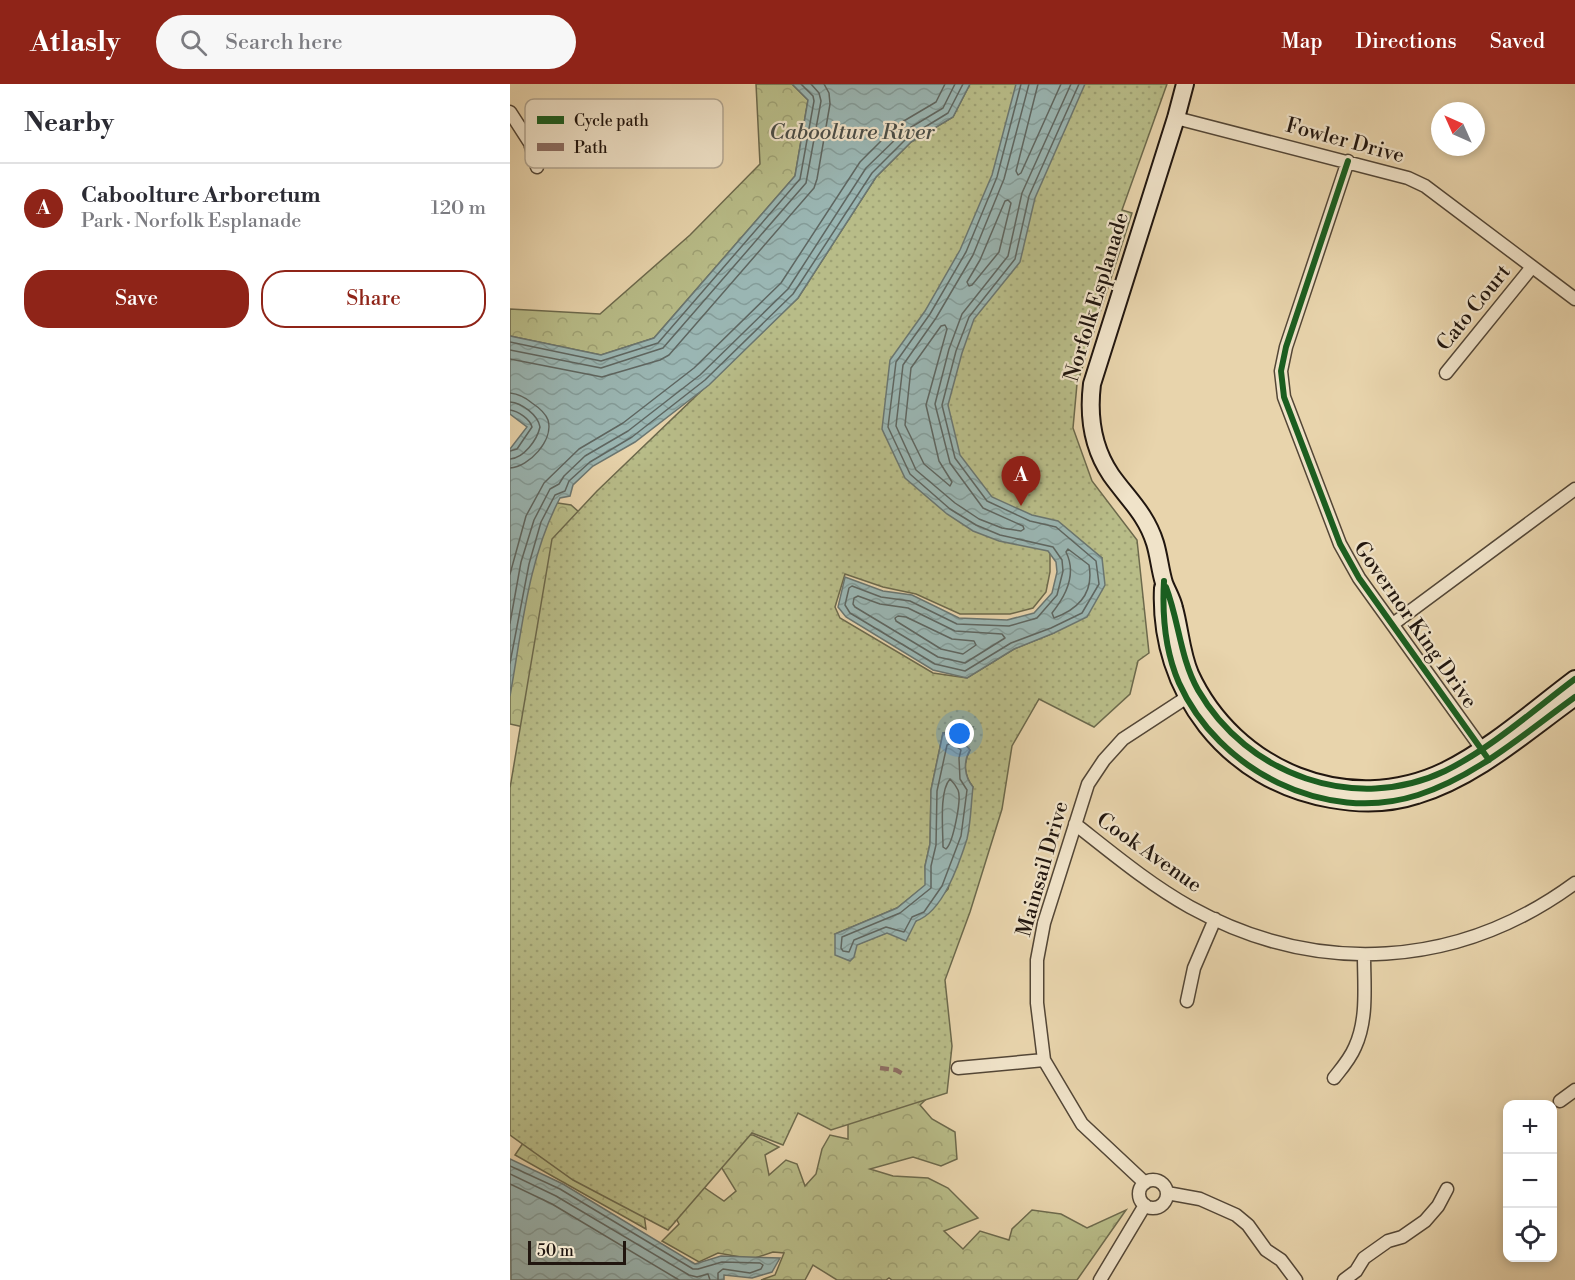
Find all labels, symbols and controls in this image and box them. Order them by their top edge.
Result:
search box [156,15,576,69]
text: Atlasly [30,25,120,60]
icon: search [177,26,210,59]
text: Search here [225,29,343,56]
text: Map [1281,29,1323,55]
text: Directions [1356,29,1457,55]
text: Saved [1490,29,1545,55]
legend [525,99,723,168]
north arrow [1431,102,1485,156]
text: Nearby [24,107,114,139]
text: Cycle path [574,111,649,131]
street label: Fowler Drive [1283,113,1407,169]
water label: Caboolture River [769,119,935,146]
text: Path [574,138,608,158]
text: Caboolture Arboretum [81,182,320,209]
text: A [36,196,51,221]
text: 120 m [431,196,486,221]
text: Park · Norfolk Esplanade [81,209,301,234]
street label: Norfolk Esplanade [1059,209,1135,385]
street label: Cato Court [1431,259,1517,356]
button: Save [24,270,249,328]
button: Share [261,270,486,328]
pin: A [1002,456,1040,506]
street label: Governor King Drive [1348,536,1482,714]
your location [945,719,974,748]
street label: Mainsail Drive [1011,798,1075,940]
street label: Cook Avenue [1091,807,1207,899]
map controls [1503,1100,1557,1262]
button: + [1503,1100,1557,1154]
button: − [1503,1154,1557,1208]
button: locate [1503,1208,1557,1262]
scale bar [528,1238,626,1266]
text: 50 m [537,1241,574,1261]

